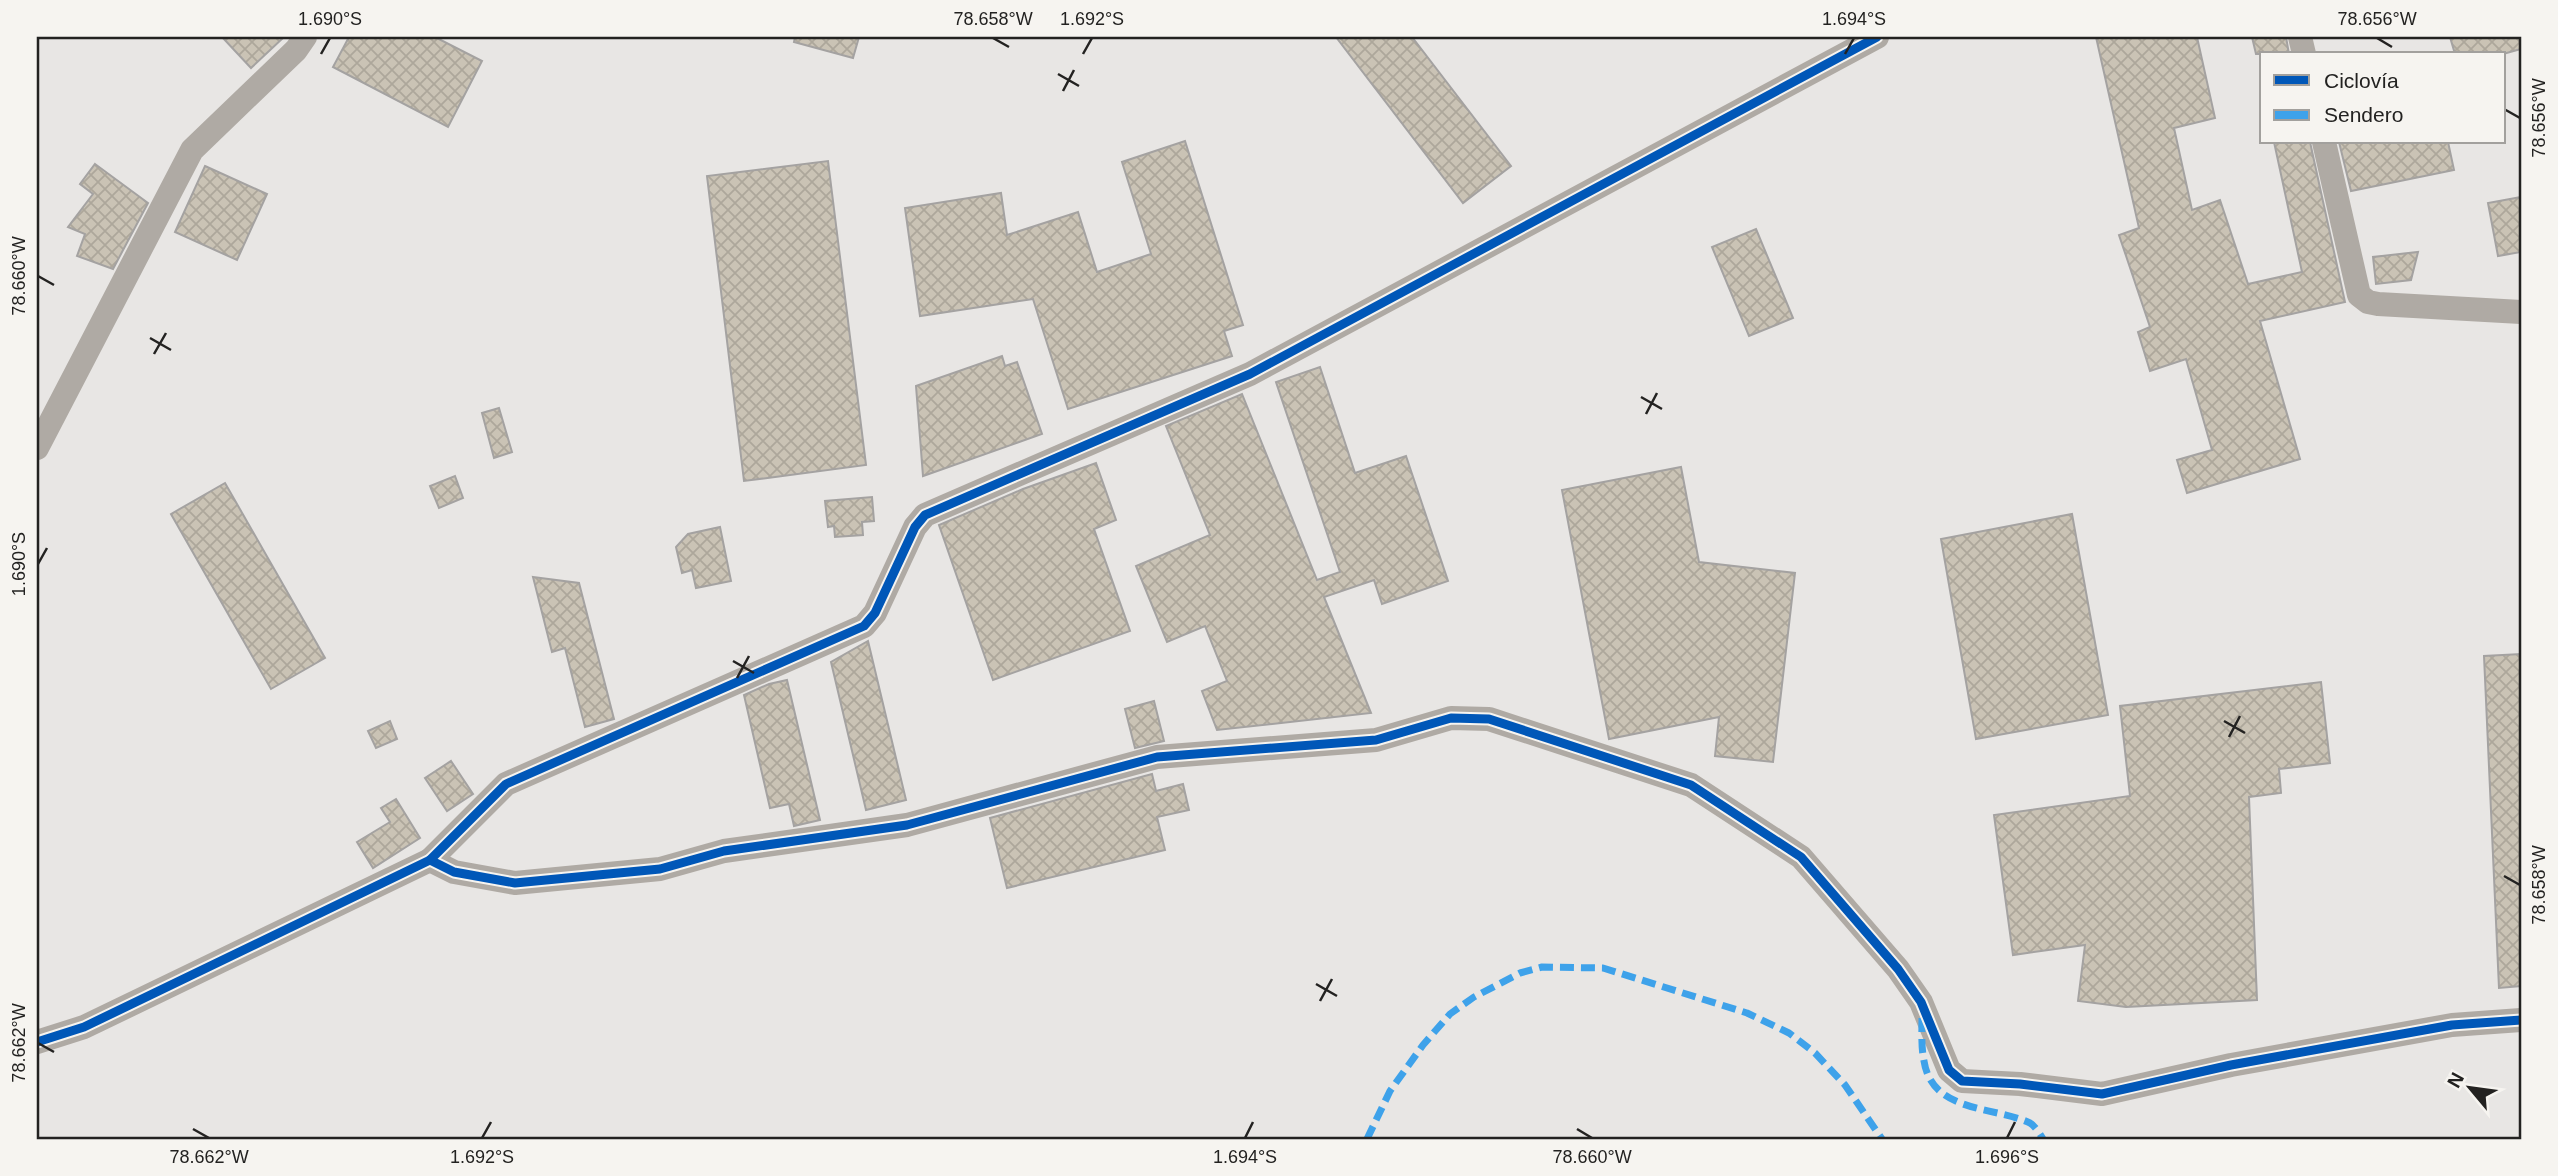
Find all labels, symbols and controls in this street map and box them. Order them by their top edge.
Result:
text: 1.690°S [298,9,362,29]
text: 78.658°W [953,9,1033,29]
text: 1.692°S [1060,9,1124,29]
text: 1.694°S [1822,9,1886,29]
text: 78.656°W [2337,9,2417,29]
legend [2260,52,2506,144]
text: Ciclovía [2324,69,2399,92]
text: 78.656°W [2529,78,2549,158]
text: Sendero [2324,103,2403,126]
text: 78.660°W [9,236,29,316]
text: 1.690°S [9,532,29,596]
text: 78.658°W [2529,845,2549,925]
text: 78.662°W [9,1003,29,1083]
north arrow [2436,1054,2506,1124]
text: N [2443,1069,2468,1091]
text: 78.662°W [169,1147,249,1167]
text: 1.692°S [450,1147,514,1167]
text: 1.694°S [1213,1147,1277,1167]
text: 78.660°W [1552,1147,1632,1167]
text: 1.696°S [1975,1147,2039,1167]

